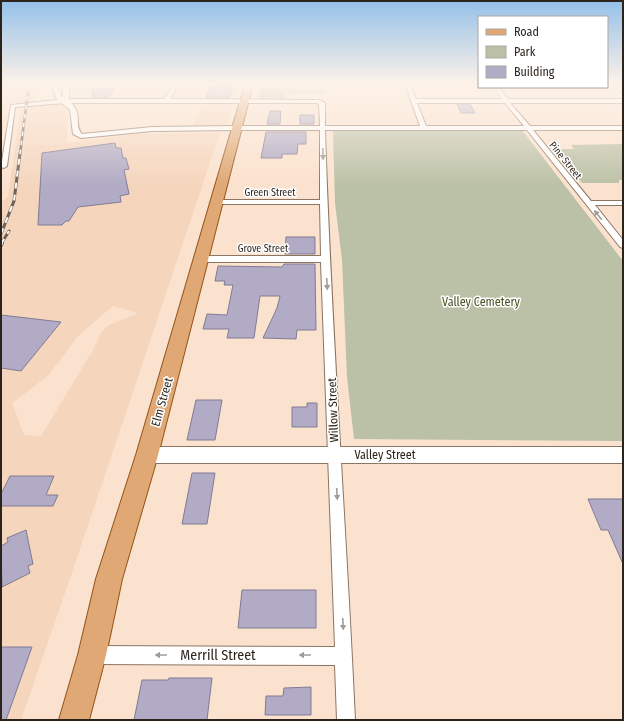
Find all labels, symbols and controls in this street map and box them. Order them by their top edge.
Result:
legend [478,16,608,88]
text: Road [514,25,539,39]
text: Park [514,45,536,59]
text: Building [514,65,555,79]
street label: Pine Street [546,139,584,182]
one-way arrow [320,148,326,161]
street label: Green Street [244,187,296,199]
one-way arrow [594,210,603,221]
street label: Grove Street [238,243,289,255]
one-way arrow [323,278,330,290]
park label: Valley Cemetery [442,295,521,309]
street label: Elm Street [148,376,176,428]
street label: Willow Street [325,377,341,443]
street label: Valley Street [354,448,416,462]
one-way arrow [334,488,340,501]
one-way arrow [340,618,346,631]
street label: Merrill Street [180,647,256,664]
one-way arrow [154,652,167,658]
one-way arrow [298,652,311,658]

